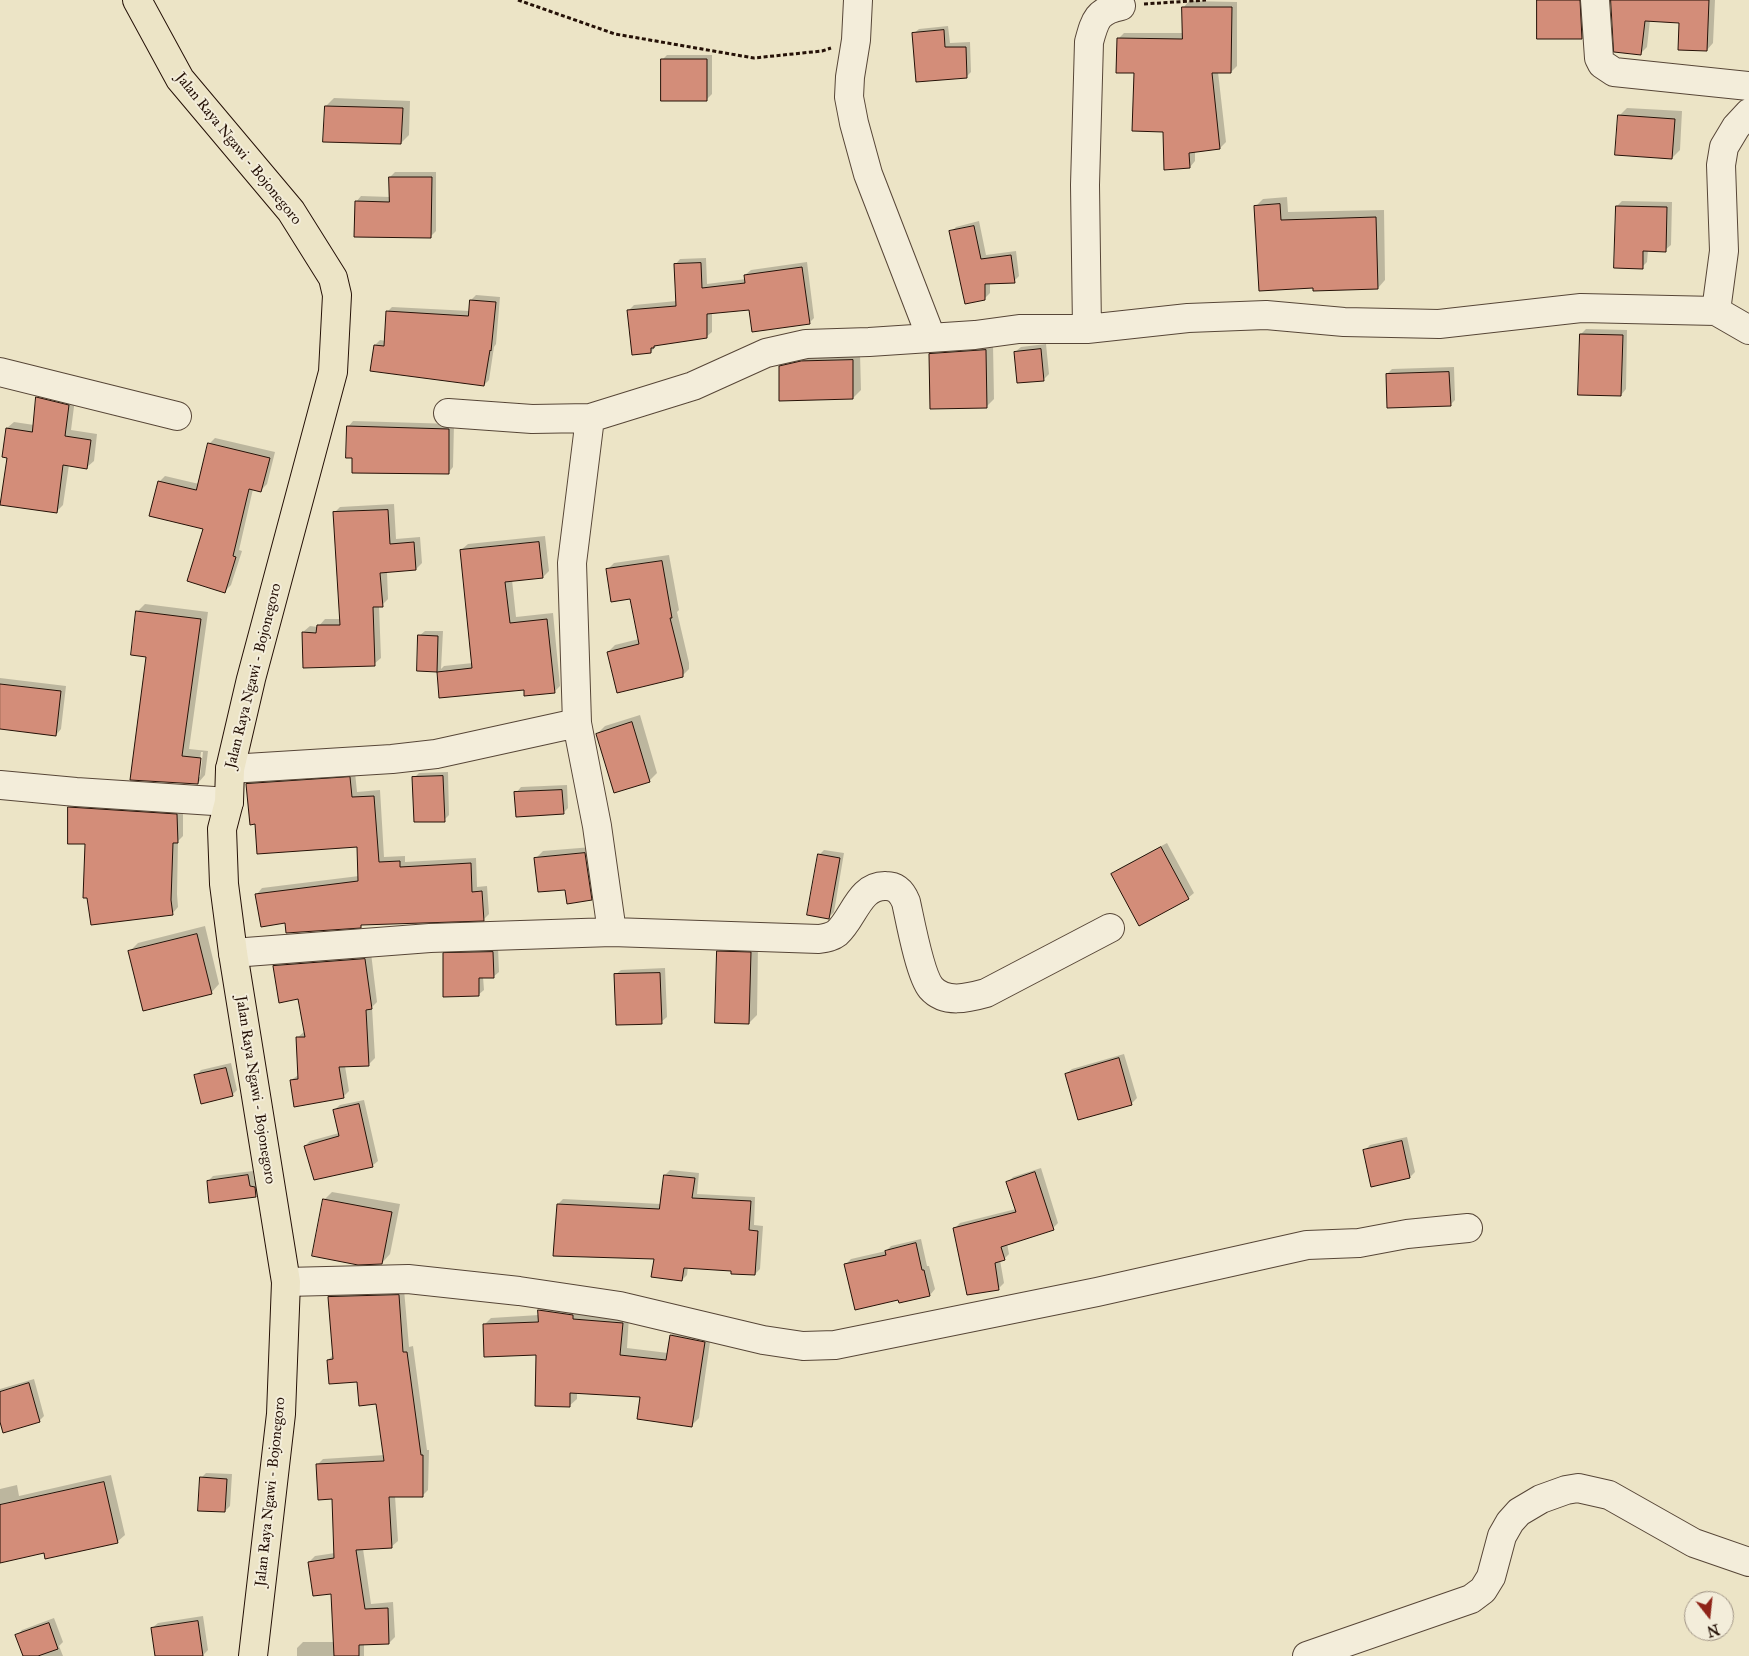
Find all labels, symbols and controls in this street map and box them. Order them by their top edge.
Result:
street label: Jalan Raya Ngawi - Bojonegoro [171,69,305,229]
street label: Jalan Raya Ngawi - Bojonegoro [222,581,286,771]
street label: Jalan Raya Ngawi - Bojonegoro [231,995,279,1185]
street label: Jalan Raya Ngawi - Bojonegoro [252,1396,290,1588]
north arrow [1684,1591,1734,1641]
text: N [1705,1620,1721,1640]

